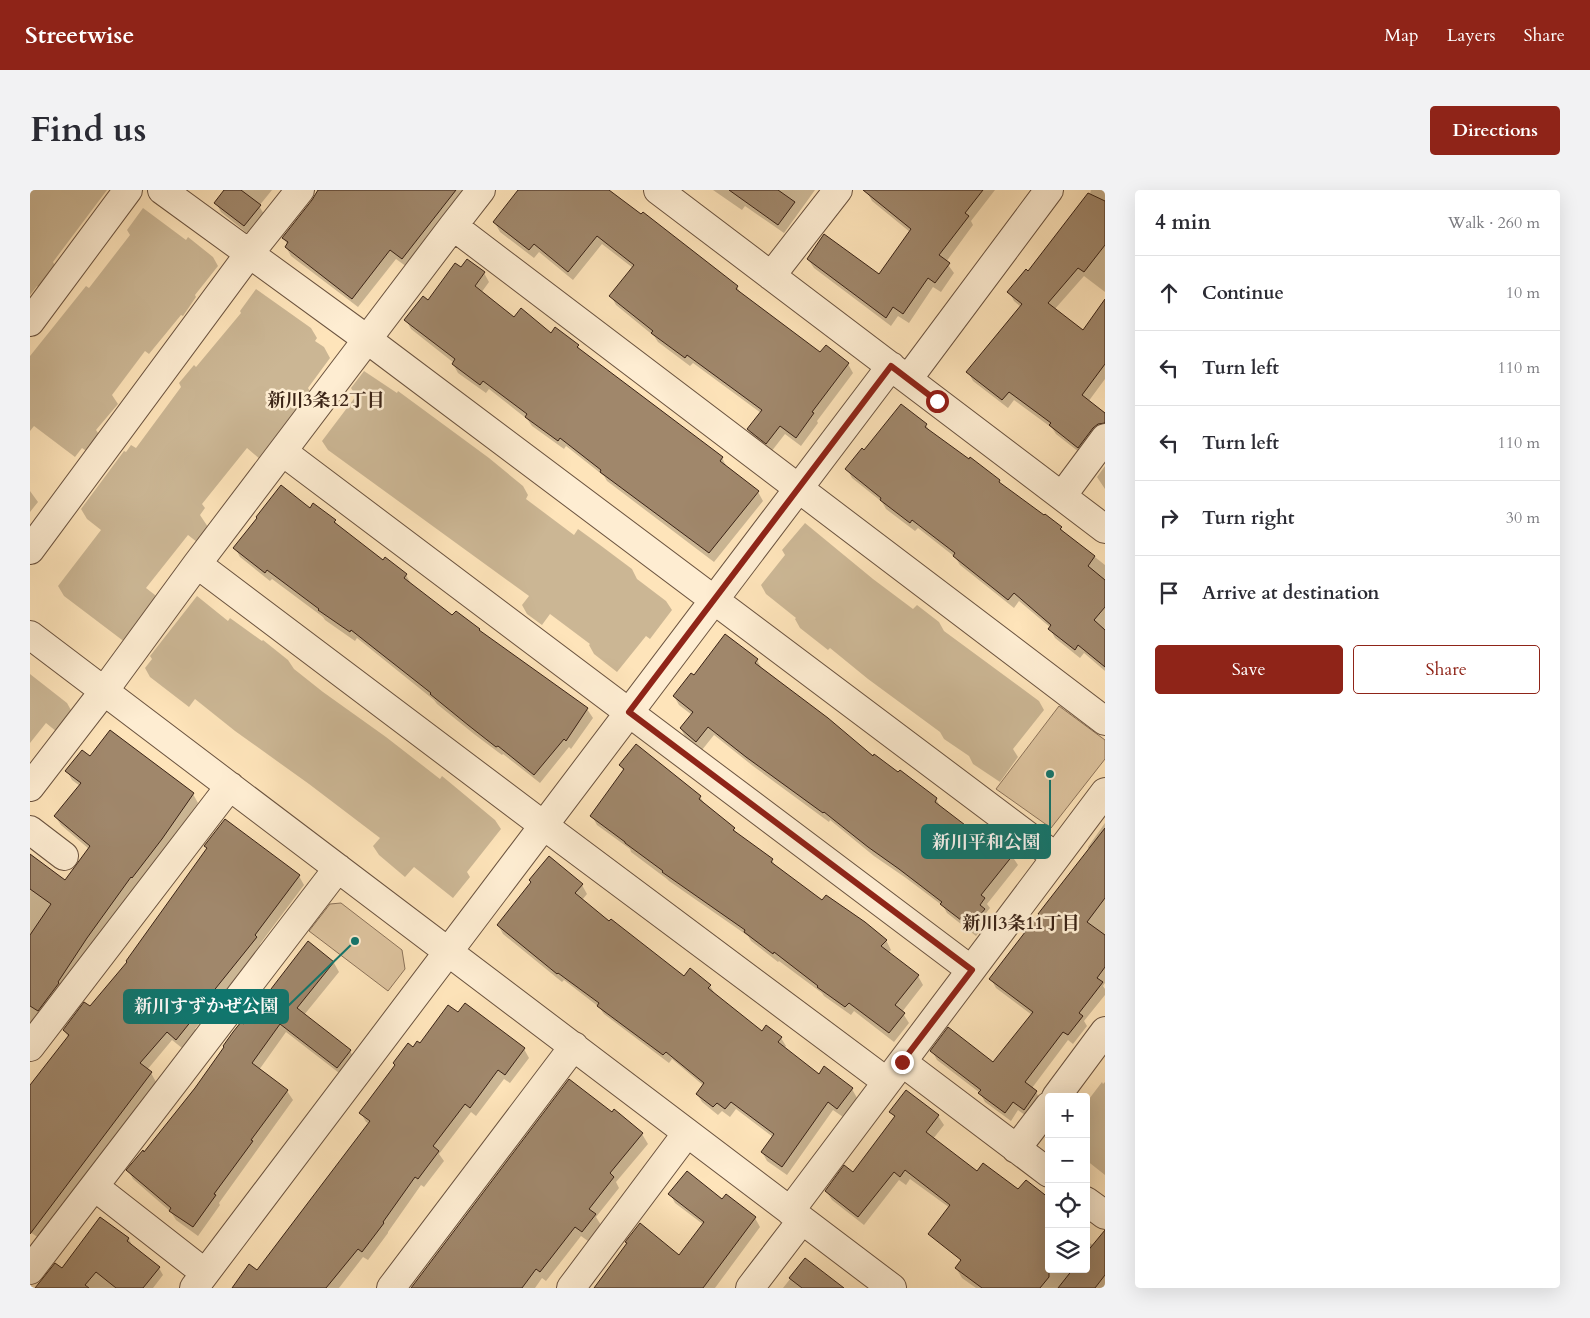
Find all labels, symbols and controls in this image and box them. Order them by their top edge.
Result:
text: Streetwise [25,19,134,52]
text: Map [1384,23,1419,48]
text: Layers [1447,23,1496,48]
text: Share [1524,23,1565,48]
text: Find us [30,106,146,154]
button: Directions [1430,106,1560,155]
text: 4 min [1155,208,1211,237]
text: Walk · 260 m [1448,212,1540,234]
icon: ahead [1155,279,1183,307]
text: Continue [1202,280,1284,306]
text: 10 m [1506,282,1540,304]
icon: left [1155,354,1183,382]
text: Turn left [1202,355,1279,381]
text: 110 m [1498,357,1540,379]
district label: 新川3条12丁目 [267,388,385,413]
route start [926,390,949,413]
icon: left [1155,429,1183,457]
text: Turn left [1202,430,1279,456]
text: 110 m [1498,432,1540,454]
icon: right [1155,504,1183,532]
text: Turn right [1202,505,1294,531]
text: 30 m [1506,507,1540,529]
icon: arrive [1155,579,1183,607]
text: Arrive at destination [1202,580,1379,606]
button: Save [1155,645,1343,694]
button: Share [1353,645,1540,694]
callout: 新川平和公園 [922,825,1050,858]
text: 新川平和公園 [932,830,1040,855]
district label: 新川3条11丁目 [962,911,1080,936]
callout: 新川すずかぜ公園 [124,990,288,1023]
text: 新川すずかぜ公園 [134,994,278,1019]
route end [891,1051,914,1074]
map controls [1045,1093,1090,1273]
button: + [1045,1093,1090,1138]
button: − [1045,1138,1090,1183]
button: locate [1045,1183,1090,1228]
button: layers [1045,1228,1090,1273]

